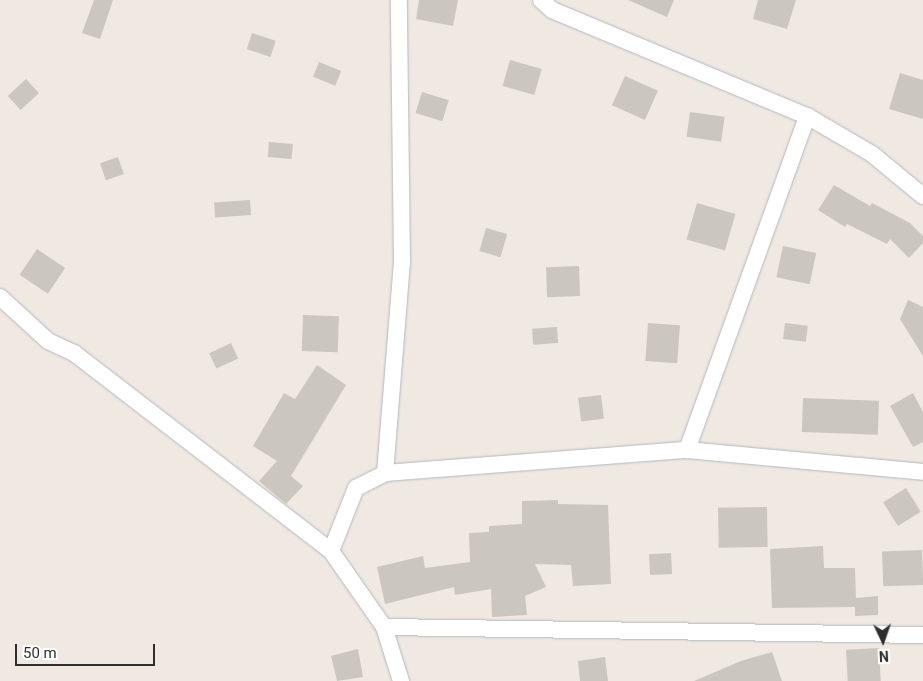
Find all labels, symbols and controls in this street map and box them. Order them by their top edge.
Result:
north arrow [858,616,908,666]
scale bar [18,634,158,666]
text: 50 m [23,644,57,662]
text: N [878,648,889,664]

